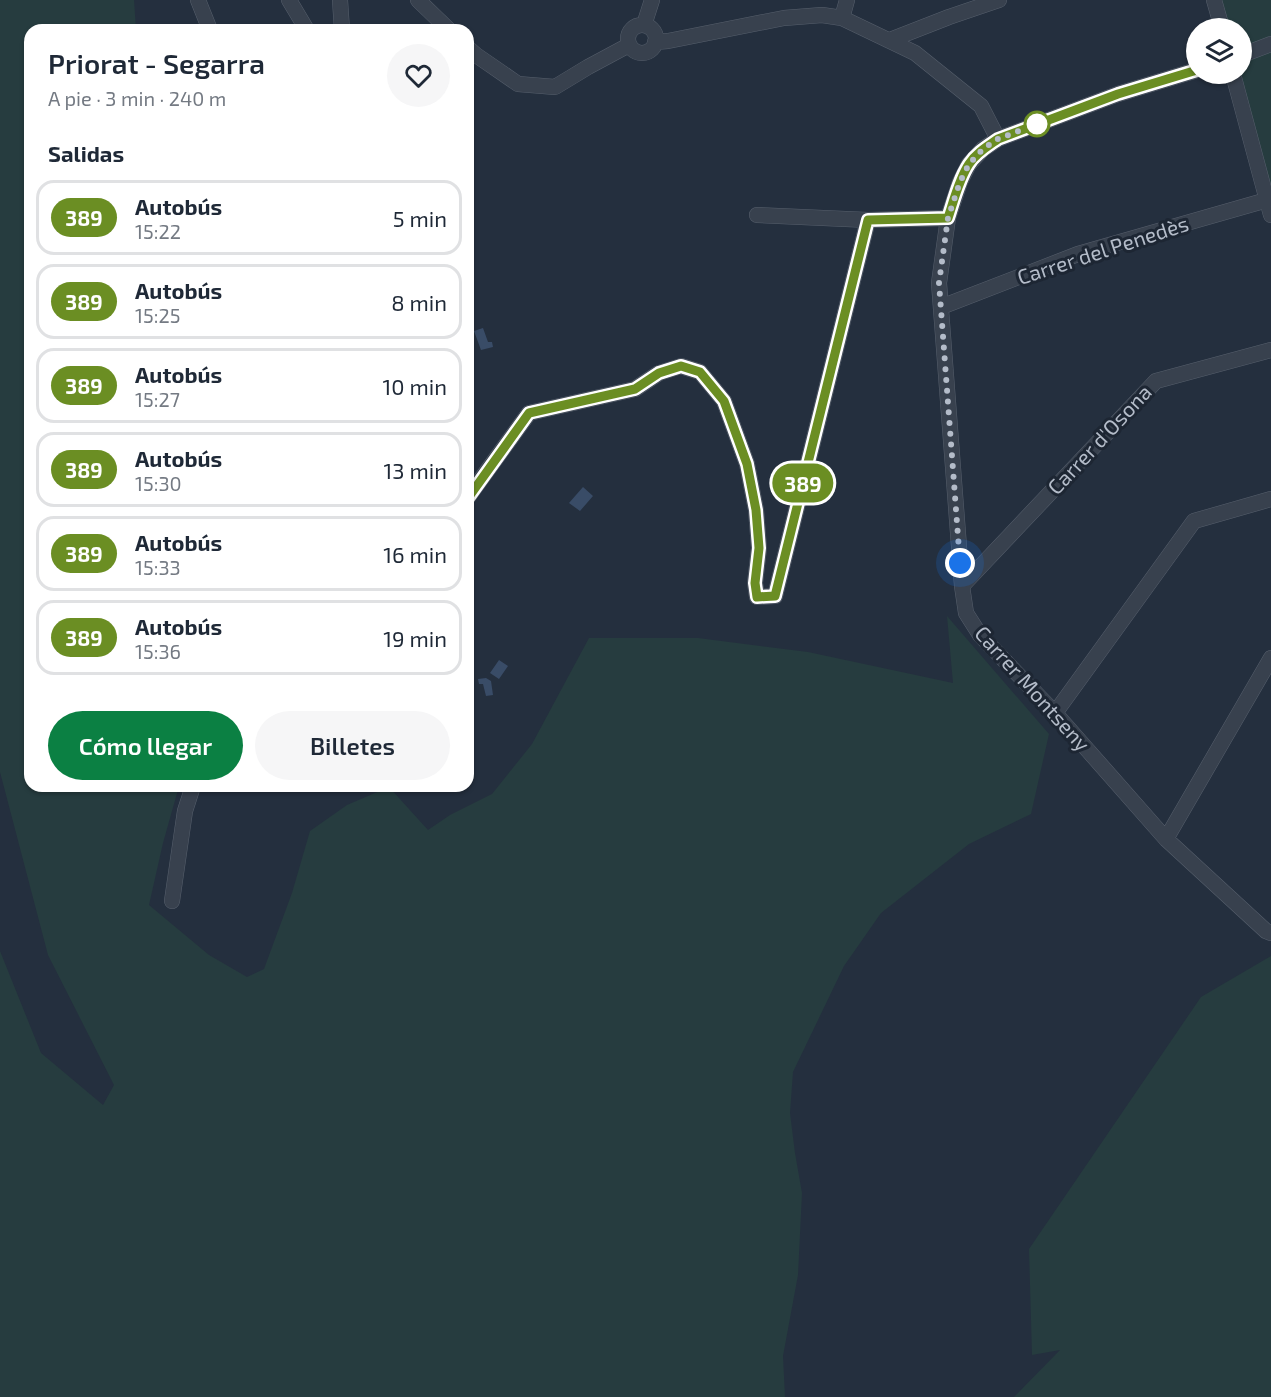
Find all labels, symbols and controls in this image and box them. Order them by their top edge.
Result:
map controls [1186,18,1252,84]
button: layers [1186,18,1252,84]
button: heart [387,44,450,107]
text: Priorat - Segarra [48,46,265,80]
text: A pie · 3 min · 240 m [48,86,226,110]
unlabelled marker [1024,111,1050,137]
text: Salidas [48,140,124,166]
text: Autobús [135,193,222,219]
text: 389 [65,205,103,230]
text: 5 min [393,205,447,231]
street label: Carrer del Penedès [1014,210,1191,289]
text: 15:22 [135,219,181,243]
text: Autobús [135,277,222,303]
text: 389 [65,289,103,314]
text: 8 min [391,289,447,315]
text: 15:25 [135,303,180,327]
text: Autobús [135,361,222,387]
text: 389 [65,373,103,398]
text: 10 min [383,373,447,399]
street label: Carrer d'Osona [1042,379,1156,499]
text: 15:27 [135,387,180,411]
text: Autobús [135,445,222,471]
text: 389 [65,457,103,482]
text: 13 min [384,457,447,483]
line badge: 389 [768,464,838,502]
text: 15:30 [135,471,182,495]
text: 389 [784,471,822,496]
text: Autobús [135,529,222,555]
text: 389 [65,541,103,566]
text: 16 min [383,541,447,567]
your location [945,548,975,578]
text: 15:33 [135,555,181,579]
text: Autobús [135,613,222,639]
street label: Carrer Montseny [970,620,1096,756]
text: 389 [65,625,103,650]
text: 19 min [383,625,447,651]
text: 15:36 [135,639,181,663]
button: Cómo llegar [48,711,243,780]
button: Billetes [255,711,450,780]

